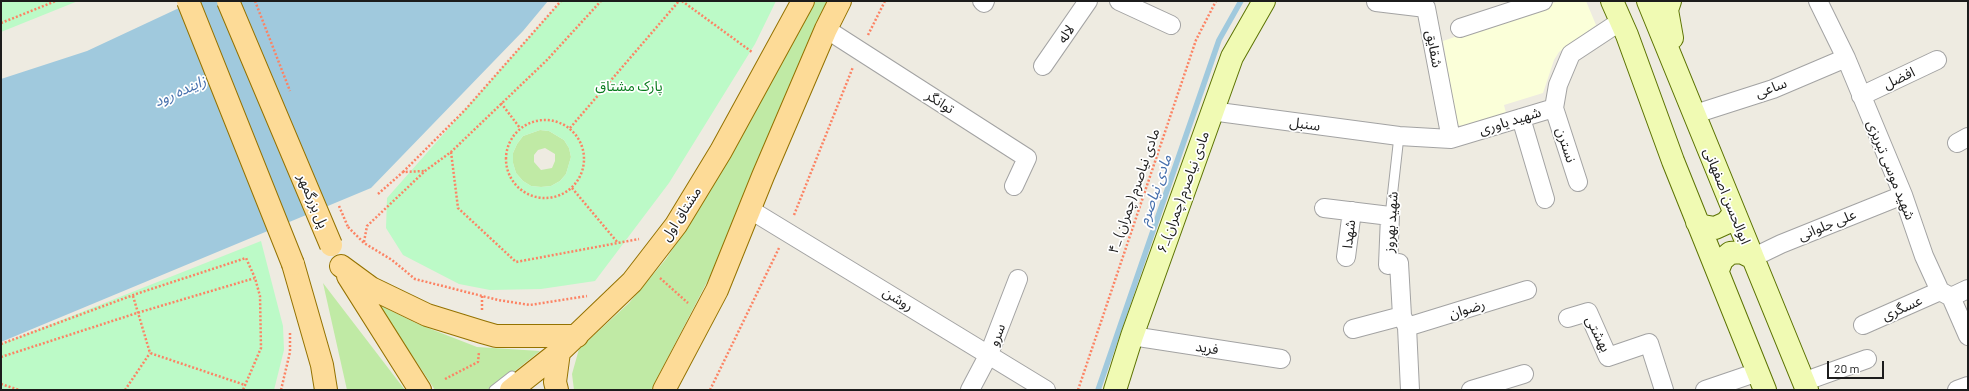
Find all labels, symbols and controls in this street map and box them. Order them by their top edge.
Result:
street label: لاله [1054,22,1078,46]
street label: شقایق [1422,29,1446,69]
street label: افضل [1880,63,1918,93]
water label: زاینده رود [151,72,209,110]
street label: ساعی [1753,75,1789,101]
park label: پارک مشتاق [595,78,663,94]
street label: توانگر [923,87,957,117]
street label: شهید یاوری [1477,104,1543,138]
street label: سنبل [1289,114,1321,134]
street label: شهید موسی تبریزی [1863,118,1919,222]
street label: نسترن [1552,125,1580,165]
street label: ۴_ مادی نیاصرم (چمران) [1105,126,1163,256]
street label: ۶_مادی نیاصرم (چمران) [1153,129,1213,255]
street label: ابوالحسن اصفهانی [1700,145,1754,247]
water label: مادی نیاصرم [1134,152,1176,228]
street label: پل بزرگمهر [294,171,332,231]
street label: مشتاق اول [657,184,705,244]
street label: شهید بهروز [1380,191,1402,253]
street label: علی جلوانی [1796,206,1858,244]
street label: شهدا [1339,219,1359,249]
street label: روشن [880,283,916,315]
street label: عسگری [1879,292,1925,324]
street label: رضوان [1447,296,1487,322]
street label: بهشتی [1582,313,1614,355]
street label: سرو [985,321,1009,349]
street label: فرید [1194,338,1220,358]
scale bar [1829,353,1886,379]
text: 20 m [1834,361,1860,375]

